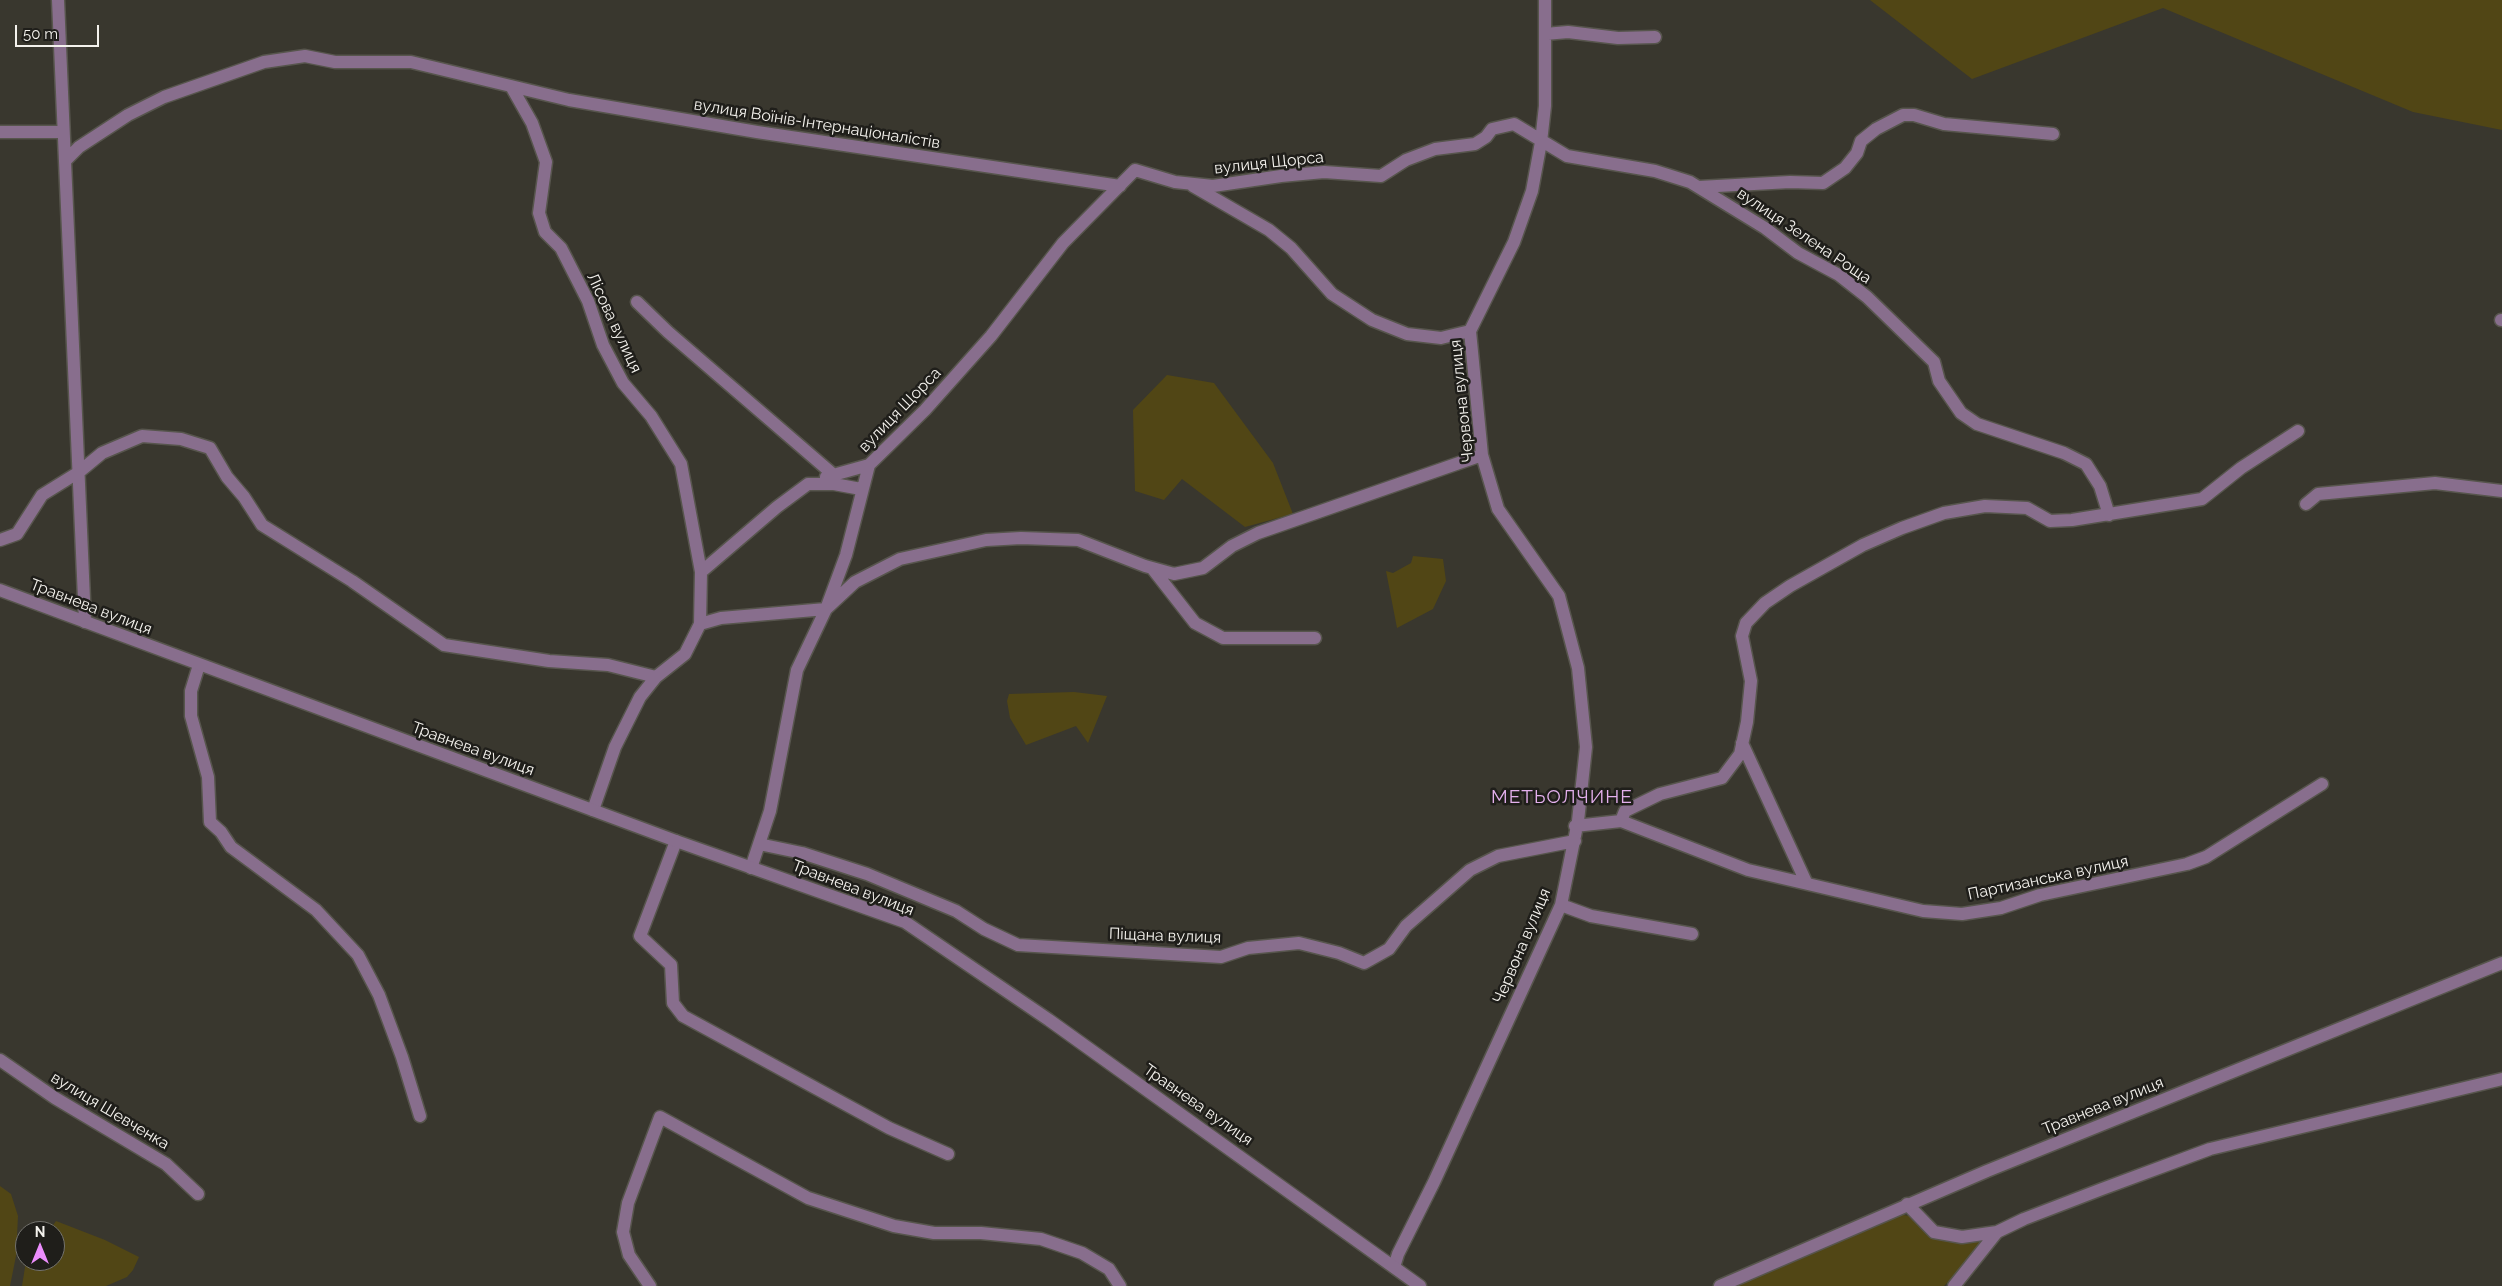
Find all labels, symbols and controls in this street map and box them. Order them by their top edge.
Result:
scale bar [18,15,101,47]
text: 50 m [23,25,58,43]
street label: вулиця Воїнів-Інтернаціоналістів [693,95,941,153]
street label: вулиця Щорса [1213,148,1325,178]
street label: вулиця Зелена Роща [1733,184,1875,288]
street label: Лісова вулиця [582,270,646,376]
street label: Червона вулиця [1446,339,1478,463]
street label: вулиця Щорса [855,364,945,456]
street label: Травнева вулиця [27,575,155,639]
street label: Травнева вулиця [409,718,537,780]
district label: МЕТЬОЛЧИНЕ [1490,786,1634,808]
street label: Партизанська вулиця [1966,852,2130,904]
street label: Травнева вулиця [789,856,917,920]
street label: Червона вулиця [1489,886,1555,1006]
street label: Піщана вулиця [1109,924,1221,948]
street label: Травнева вулиця [1140,1060,1256,1150]
street label: вулиця Шевченка [47,1068,173,1154]
street label: Травнева вулиця [2040,1073,2166,1139]
north arrow [15,1221,65,1271]
text: N [35,1224,45,1240]

